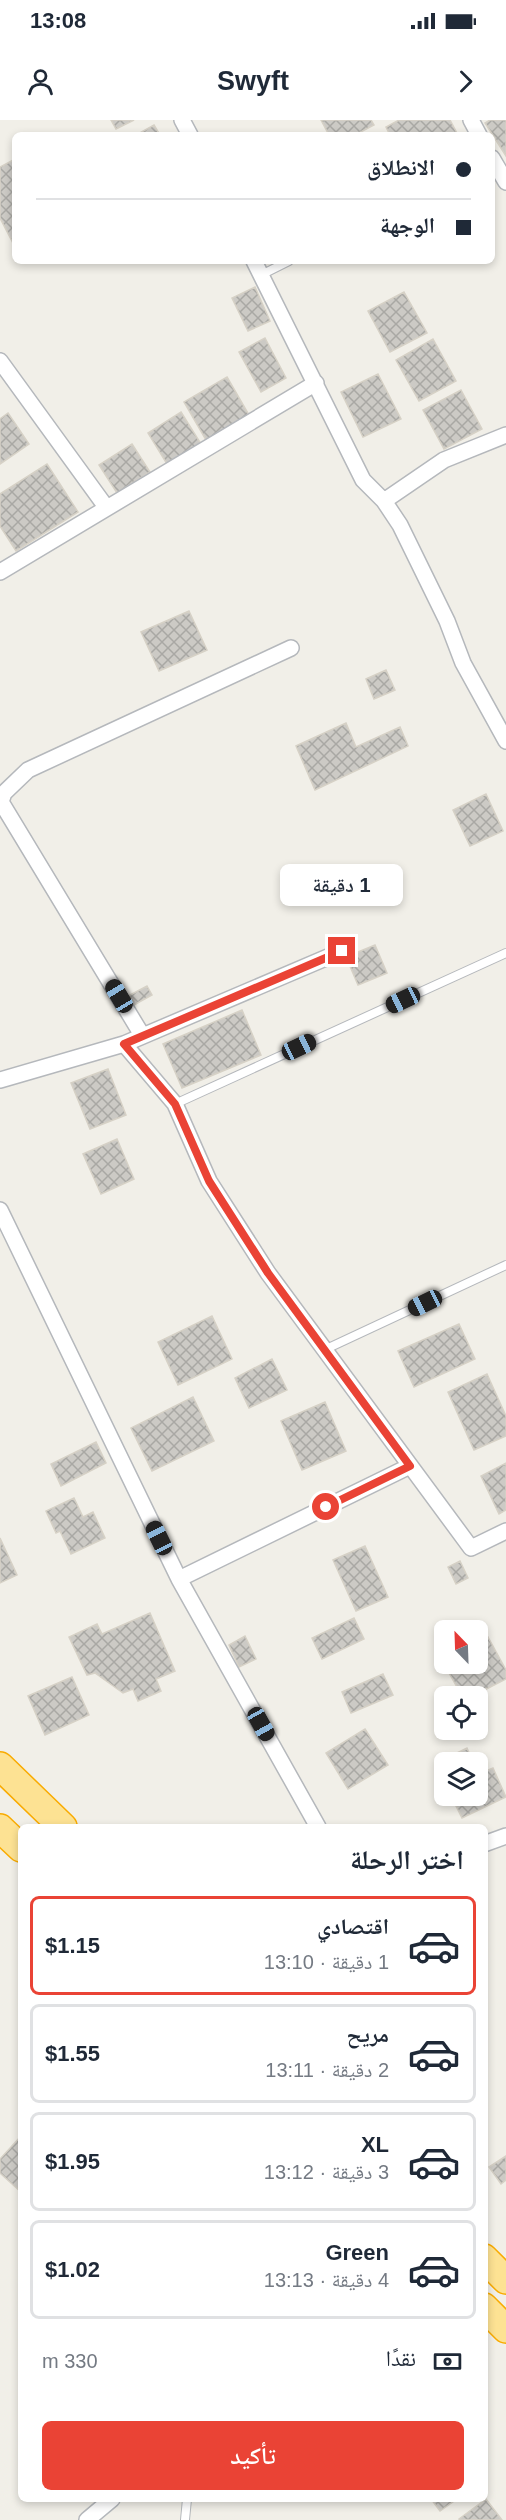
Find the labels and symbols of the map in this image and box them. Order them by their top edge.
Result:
callout: 1 دقيقة [280,864,404,906]
route end [328,937,355,964]
car [102,976,136,1016]
car [383,984,423,1016]
car [279,1031,319,1063]
car [405,1287,445,1319]
route start [312,1493,339,1520]
car [143,1518,175,1558]
north arrow [434,1620,488,1674]
car [244,1704,278,1744]

